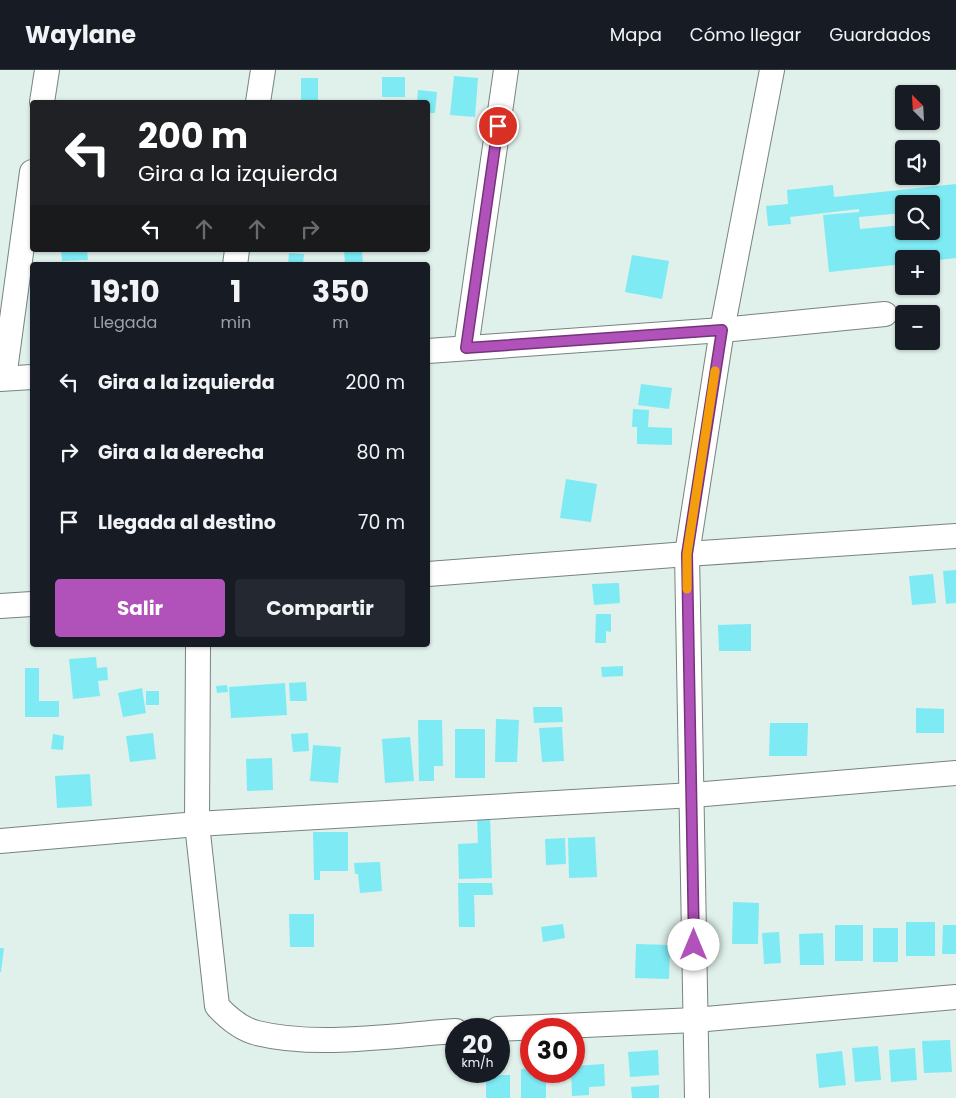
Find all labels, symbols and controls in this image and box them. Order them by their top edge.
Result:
text: Waylane [25,18,136,51]
text: Mapa [610,22,662,47]
text: Cómo llegar [690,22,801,47]
text: Guardados [829,22,931,47]
north arrow [895,85,940,130]
map controls [895,85,940,350]
pin [477,105,519,147]
text: 200 m [138,111,248,160]
icon: arrive [484,112,512,140]
icon: left [55,120,120,185]
button: sound [895,140,940,185]
text: Gira a la izquierda [138,158,338,189]
button: search [895,195,940,240]
icon: left [137,215,165,243]
icon: ahead [190,215,218,243]
icon: ahead [243,215,271,243]
icon: right [296,215,324,243]
button: + [895,250,940,295]
text: 19:10 [91,270,160,313]
text: 1 [230,270,242,313]
text: 350 [312,270,369,313]
button: − [895,305,940,350]
text: Llegada [93,311,157,334]
text: min [221,311,251,334]
text: m [332,311,349,334]
icon: left [55,368,83,396]
text: Gira a la izquierda [98,369,275,396]
text: 200 m [346,369,405,396]
icon: right [55,438,83,466]
text: Gira a la derecha [98,439,264,466]
text: 80 m [356,439,405,466]
icon: arrive [55,508,83,536]
text: Llegada al destino [98,509,276,536]
text: 70 m [358,509,405,536]
button: Salir [55,579,225,637]
button: Compartir [235,579,405,637]
position arrow [667,918,719,970]
speed limit sign: 30 [520,1018,585,1083]
text: 20 [462,1027,493,1062]
text: km/h [462,1054,493,1071]

